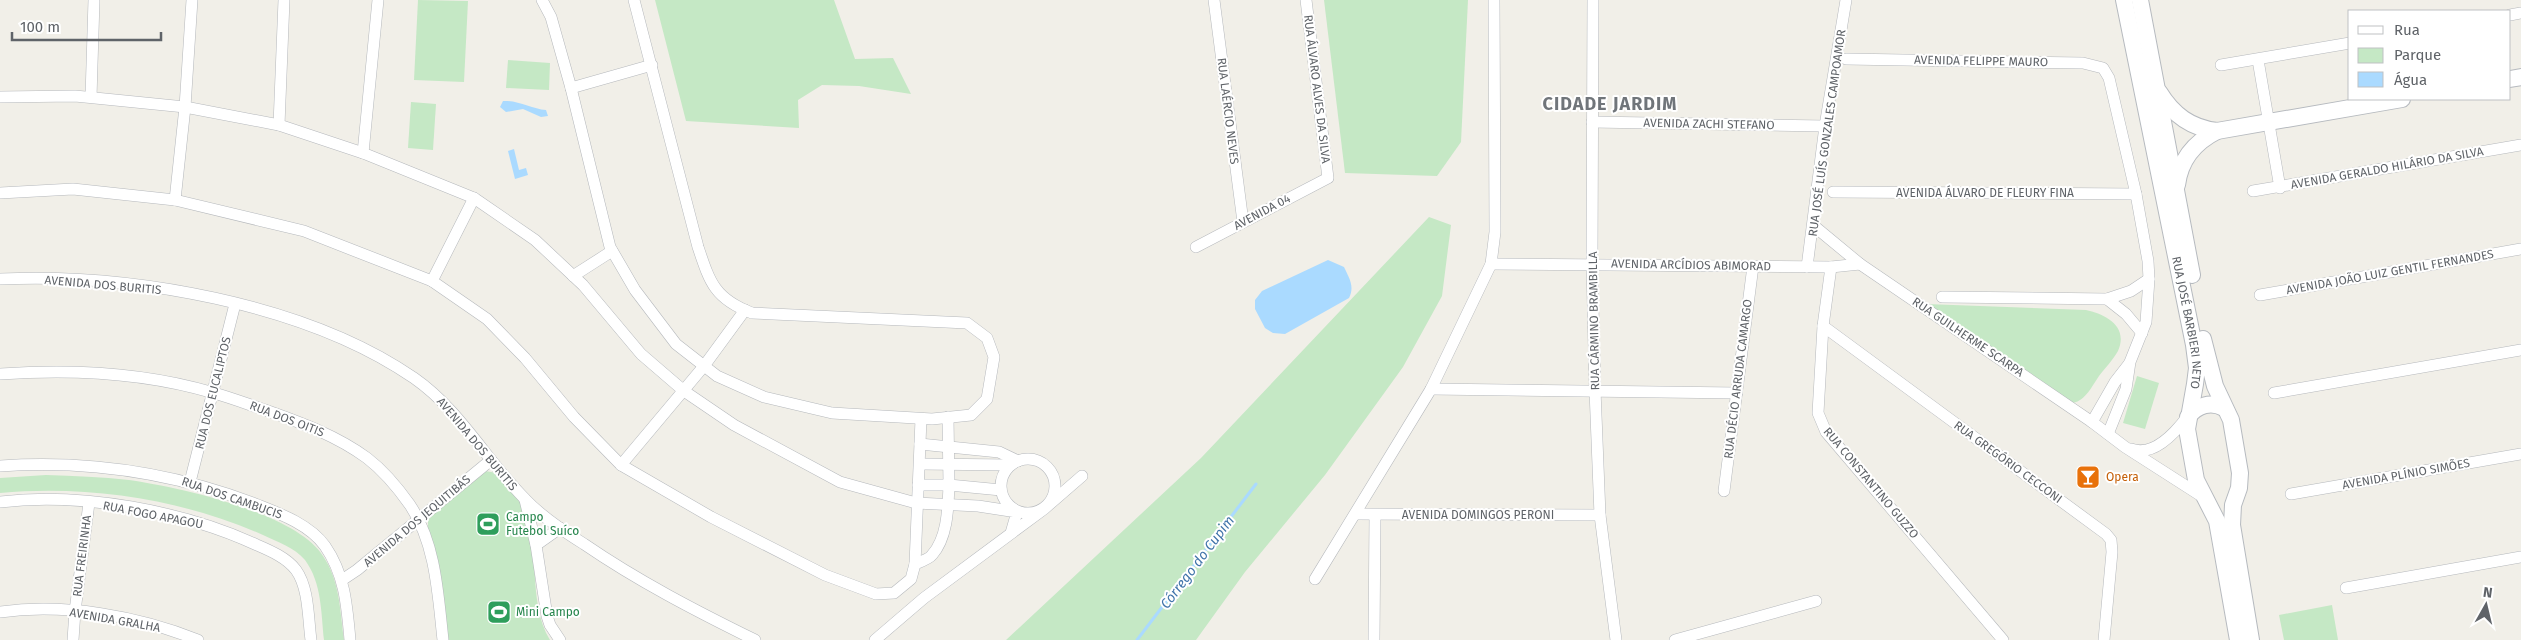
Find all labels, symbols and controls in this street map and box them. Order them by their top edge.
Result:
scale bar [12,10,161,42]
legend [2348,10,2511,100]
street label: RUA ÁLVARO ALVES DA SILVA [1301,14,1334,164]
text: 100 m [20,18,60,36]
text: Rua [2394,21,2420,39]
street label: RUA JOSÉ LUÍS GONZALES CAMPOAMOR [1805,28,1848,237]
text: Parque [2394,46,2441,64]
street label: AVENIDA FELIPPE MAURO [1914,53,2048,69]
street label: RUA LAÉRCIO NEVES [1215,57,1243,166]
text: Água [2394,71,2427,89]
district label: CIDADE JARDIM [1543,93,1677,115]
street label: AVENIDA ZACHI STEFANO [1643,116,1775,132]
street label: AVENIDA GERALDO HILÁRIO DA SILVA [2289,143,2485,192]
street label: AVENIDA ÁLVARO DE FLEURY FINA [1896,185,2074,200]
street label: AVENIDA 04 [1231,191,1293,233]
street label: AVENIDA JOÃO LUIZ GENTIL FERNANDES [2285,246,2495,297]
street label: RUA CÁRMINO BRAMBILLA [1585,251,1602,391]
street label: RUA JOSÉ BARBIERI NETO [2169,255,2204,390]
street label: AVENIDA ARCÍDIOS ABIMORAD [1611,256,1771,273]
street label: AVENIDA DOS BURITIS [44,273,162,297]
street label: RUA GUILHERME SCARPA [1910,294,2026,380]
street label: RUA DÉCIO ARRUDA CAMARGO [1720,298,1755,460]
street label: RUA DOS EUCALIPTOS [192,335,234,451]
street label: AVENIDA DOS BURITIS [434,395,520,494]
street label: RUA DOS OITIS [248,398,327,440]
street label: RUA GREGÓRIO CECCONI [1951,417,2065,506]
street label: RUA CONSTANTINO GUZZO [1821,425,1921,541]
street label: AVENIDA PLÍNIO SIMÕES [2341,455,2471,492]
bar icon: Opera [2075,464,2101,490]
place label: Opera [2106,470,2139,484]
street label: AVENIDA DOS JEQUITIBÁS [360,471,474,570]
street label: RUA DOS CAMBUCIS [180,474,285,522]
street label: RUA FOGO APAGOU [102,498,204,532]
street label: AVENIDA DOMINGOS PERONI [1402,508,1554,522]
place label: Campo Futebol Suíco [506,510,579,538]
sports icon: Campo Futebol Suíco [475,511,501,537]
water label: Córrego do Cupim [1157,512,1238,612]
street label: RUA FREIRINHA [70,514,94,598]
north arrow [2461,580,2511,630]
text: N [2482,584,2494,602]
sports icon: Mini Campo [486,599,512,625]
street label: AVENIDA GRALHA [69,605,162,635]
place label: Mini Campo [516,605,580,619]

